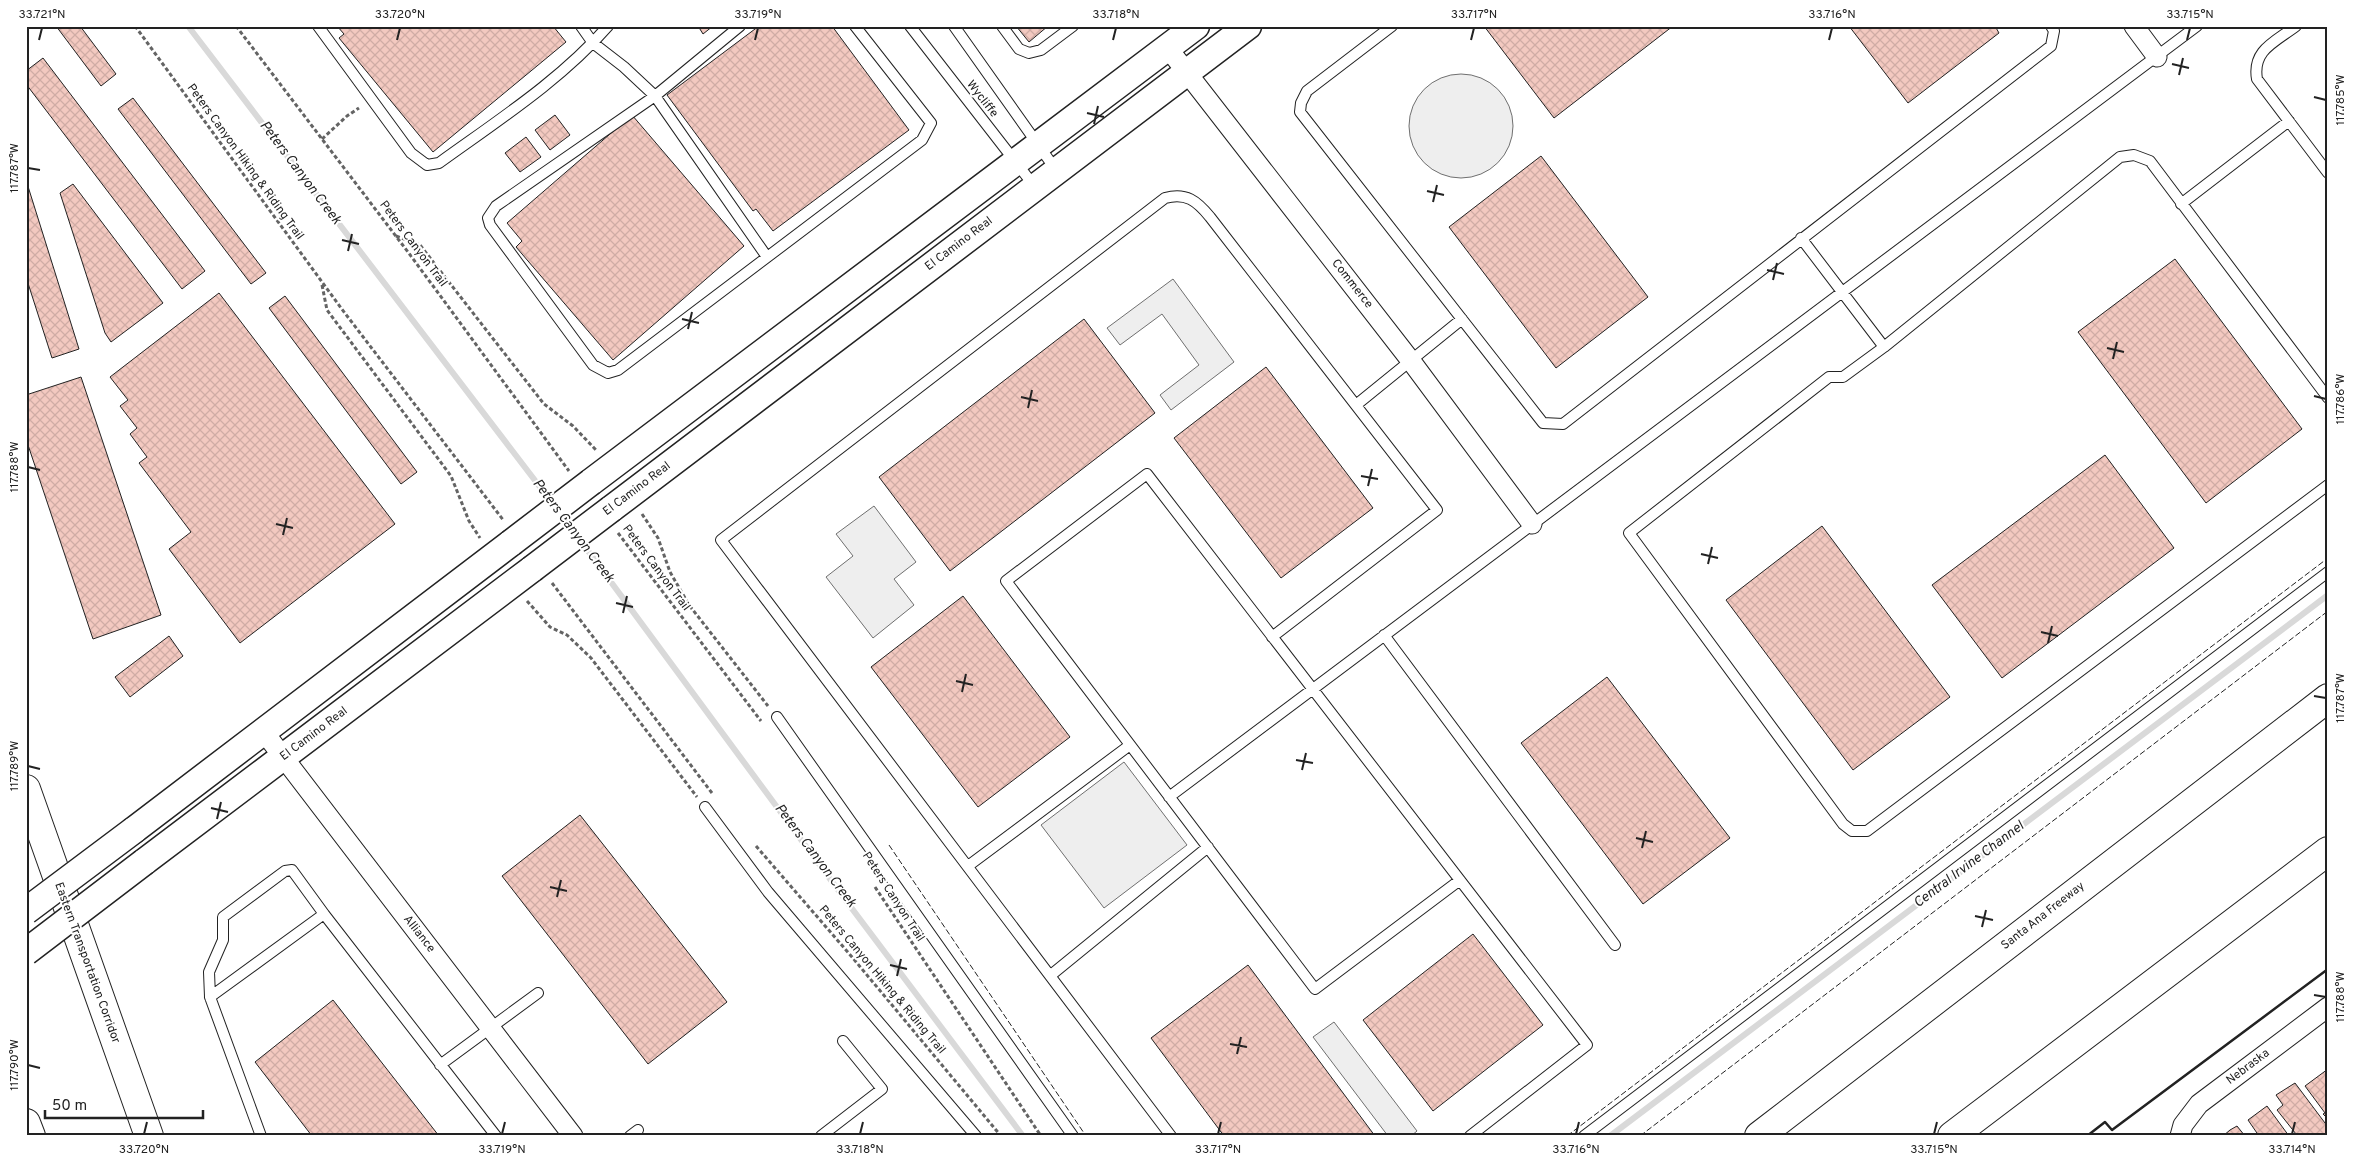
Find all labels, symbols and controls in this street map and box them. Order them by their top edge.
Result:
text: 33.721°N [18,7,66,23]
text: 33.720°N [375,7,425,23]
text: 33.719°N [734,7,782,23]
text: 33.718°N [1092,7,1140,23]
text: 33.717°N [1451,7,1497,23]
text: 33.716°N [1808,7,1856,23]
text: 33.715°N [2166,7,2214,23]
text: 117.785°W [2333,74,2349,126]
street label: Wycliffe [962,77,1002,121]
street label: Peters Canyon Hiking & Riding Trail [183,81,307,243]
water label: Peters Canyon Creek [255,118,345,229]
text: 117.787°W [7,143,23,193]
street label: Peters Canyon Trail [375,198,451,290]
street label: El Camino Real [922,213,996,275]
street label: Commerce [1328,256,1376,312]
text: 117.786°W [2333,374,2349,424]
text: 117.788°W [7,441,23,493]
street label: El Camino Real [600,458,674,520]
water label: Peters Canyon Creek [528,476,618,587]
street label: Peters Canyon Trail [618,522,694,614]
text: 117.787°W [2333,673,2349,723]
street label: El Camino Real [277,703,351,765]
text: 117.789°W [7,741,23,791]
water label: Peters Canyon Creek [770,801,860,912]
water label: Central Irvine Channel [1910,817,2029,912]
street label: Peters Canyon Trail [858,849,928,945]
street label: Santa Ana Freeway [1998,878,2088,954]
street label: Eastern Transportation Corridor [50,880,124,1046]
street label: Peters Canyon Hiking & Riding Trail [815,902,949,1058]
street label: Alliance [399,912,439,956]
text: 117.788°W [2333,971,2349,1023]
text: 117.790°W [7,1039,23,1091]
street label: Nebraska [2223,1045,2273,1089]
scale bar [45,1087,202,1119]
text: 50 m [52,1097,87,1116]
text: 33.720°N [119,1142,169,1158]
text: 33.719°N [478,1142,526,1158]
text: 33.718°N [836,1142,884,1158]
text: 33.717°N [1195,1142,1241,1158]
text: 33.716°N [1552,1142,1600,1158]
text: 33.715°N [1910,1142,1958,1158]
text: 33.714°N [2268,1142,2316,1158]

